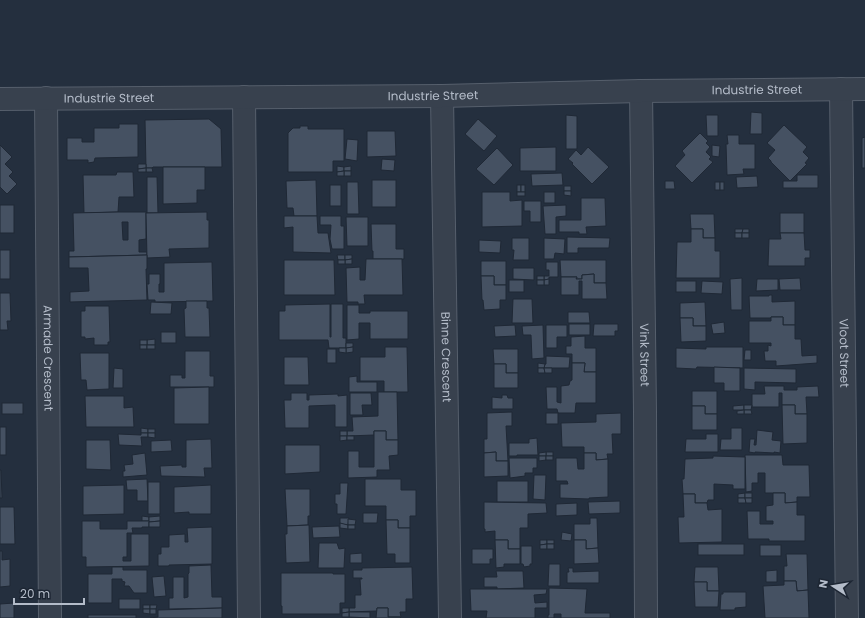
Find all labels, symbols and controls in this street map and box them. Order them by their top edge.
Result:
street label: Industrie Street [712,81,802,98]
street label: Industrie Street [388,86,478,104]
street label: Industrie Street [64,89,154,107]
street label: Armade Crescent [40,305,57,411]
street label: Binne Crescent [437,312,456,402]
street label: Vloot Street [836,318,853,388]
street label: Vink Street [636,323,654,387]
north arrow [813,566,853,606]
text: N [815,578,832,590]
scale bar [14,580,84,606]
text: 20 m [20,585,50,602]

